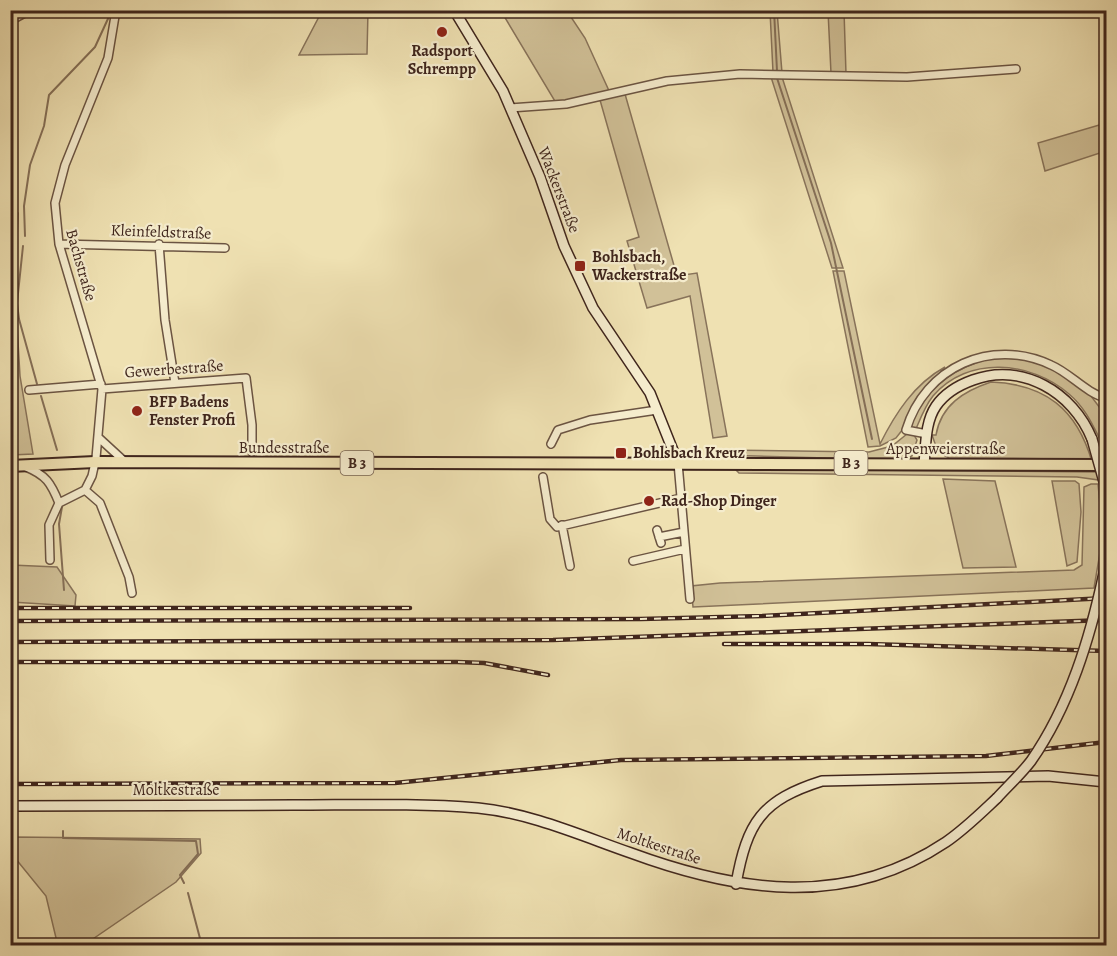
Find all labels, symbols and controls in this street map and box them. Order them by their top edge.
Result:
marker: Radsport Schrempp [435,25,449,39]
place label: Radsport Schrempp [408,40,477,80]
street label: Wackerstraße [532,143,585,236]
street label: Kleinfeldstraße [110,219,212,245]
street label: Bachstraße [60,226,102,304]
place label: Bohlsbach, Wackerstraße [591,246,686,286]
marker: Bohlsbach, Wackerstraße [573,259,587,273]
street label: Gewerbestraße [124,355,224,383]
place label: BFP Badens Fenster Profi [149,391,236,431]
marker: BFP Badens Fenster Profi [130,404,144,418]
street label: Bundesstraße [239,437,329,459]
street label: Appenweierstraße [885,438,1006,460]
place label: Bohlsbach Kreuz [633,442,745,464]
marker: Bohlsbach Kreuz [614,446,628,460]
road number: B 3 [340,451,374,475]
road number: B 3 [834,451,868,475]
place label: Rad-Shop Dinger [661,490,777,512]
marker: Rad-Shop Dinger [642,494,656,508]
street label: Moltkestraße [133,779,219,801]
street label: Moltkestraße [614,822,704,870]

